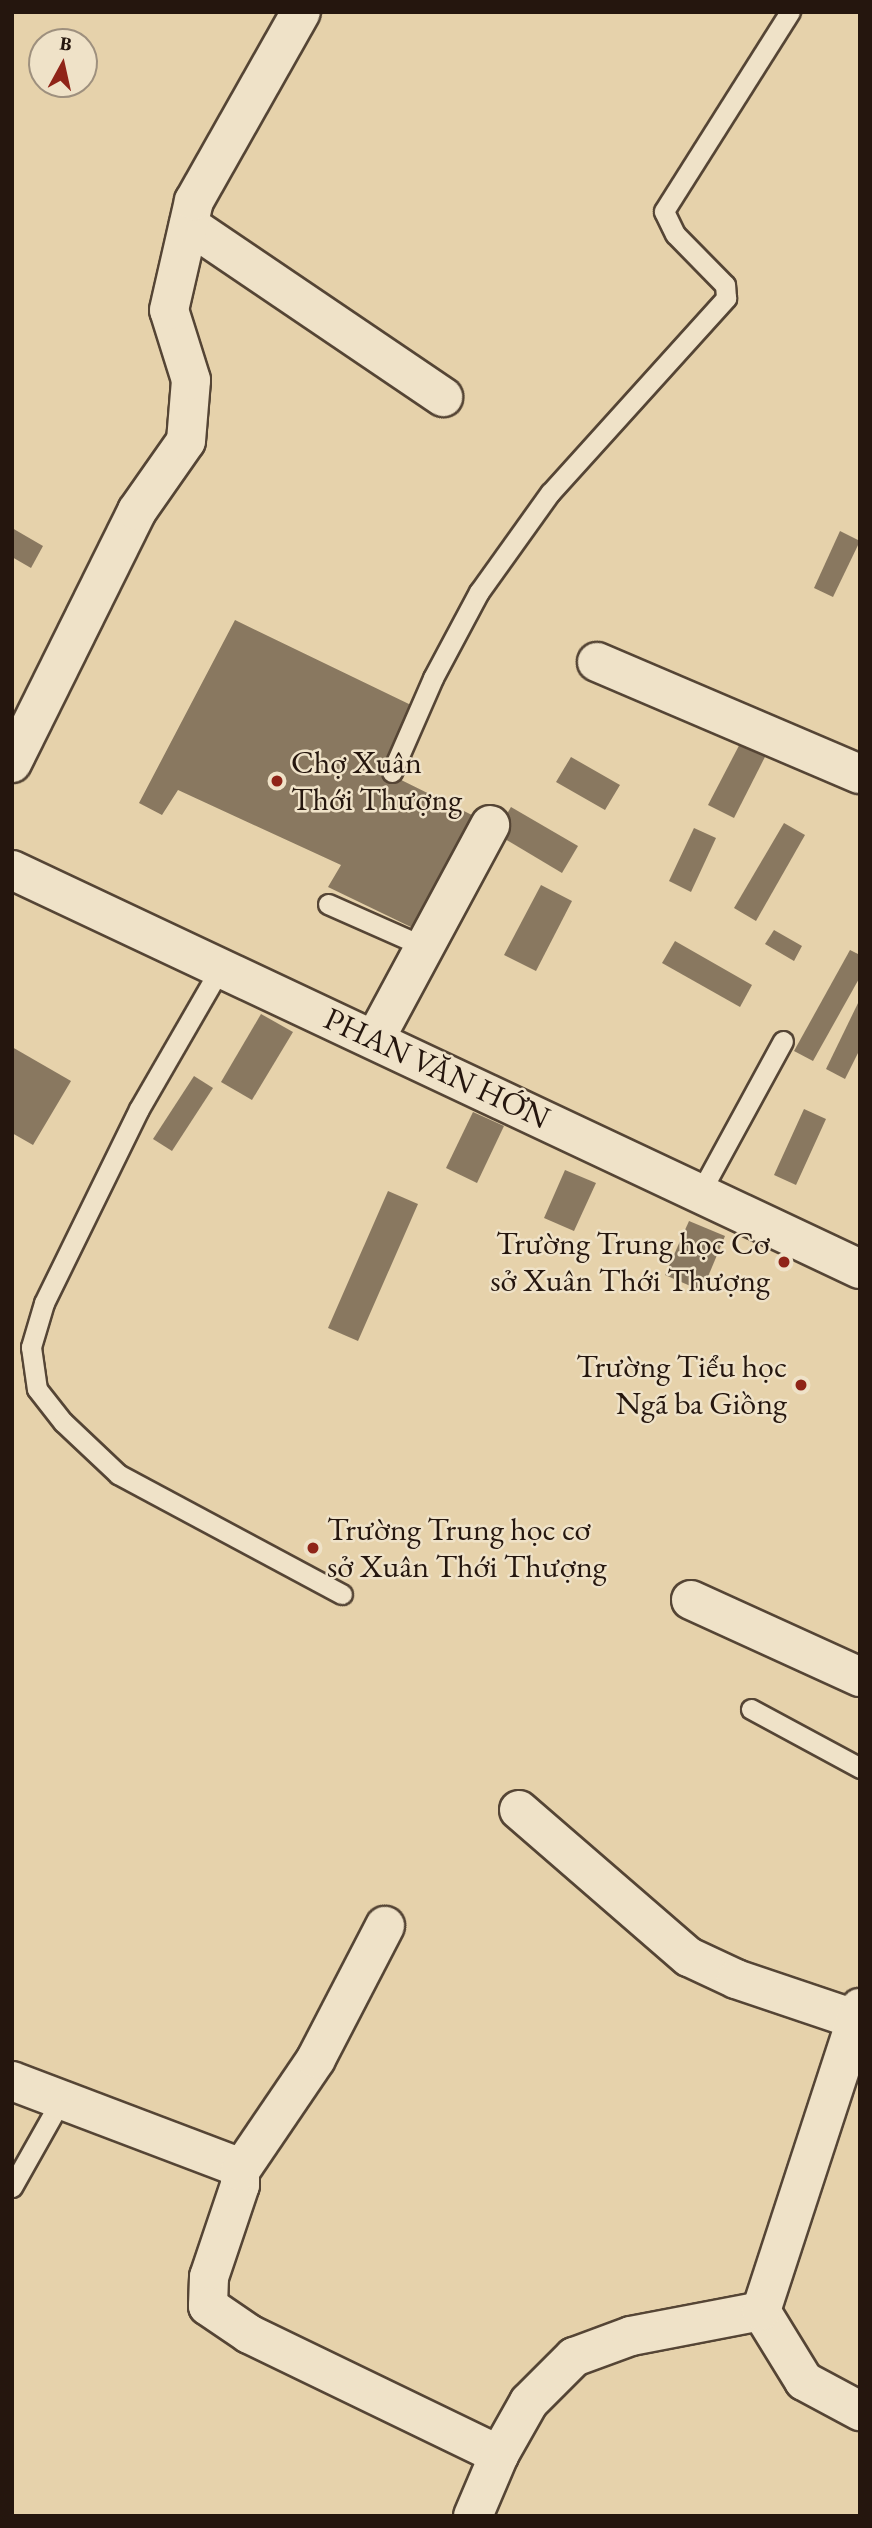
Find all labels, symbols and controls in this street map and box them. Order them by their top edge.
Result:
north arrow [28,28,98,98]
text: B [58,30,73,57]
place label: Chợ Xuân Thới Thượng [291,744,462,819]
marker: Chợ Xuân Thới Thượng [269,773,285,789]
street label: PHAN VĂN HỚN [318,999,556,1137]
place label: Trường Trung học Cơ sở Xuân Thới Thượng [490,1225,770,1300]
marker: Trường Trung học Cơ sở Xuân Thới Thượng [776,1254,792,1270]
place label: Trường Tiểu học Ngã ba Giồng [576,1348,787,1423]
marker: Trường Tiểu học Ngã ba Giồng [793,1377,809,1393]
place label: Trường Trung học cơ sở Xuân Thới Thượng [327,1511,607,1586]
marker: Trường Trung học cơ sở Xuân Thới Thượng [305,1540,321,1556]

